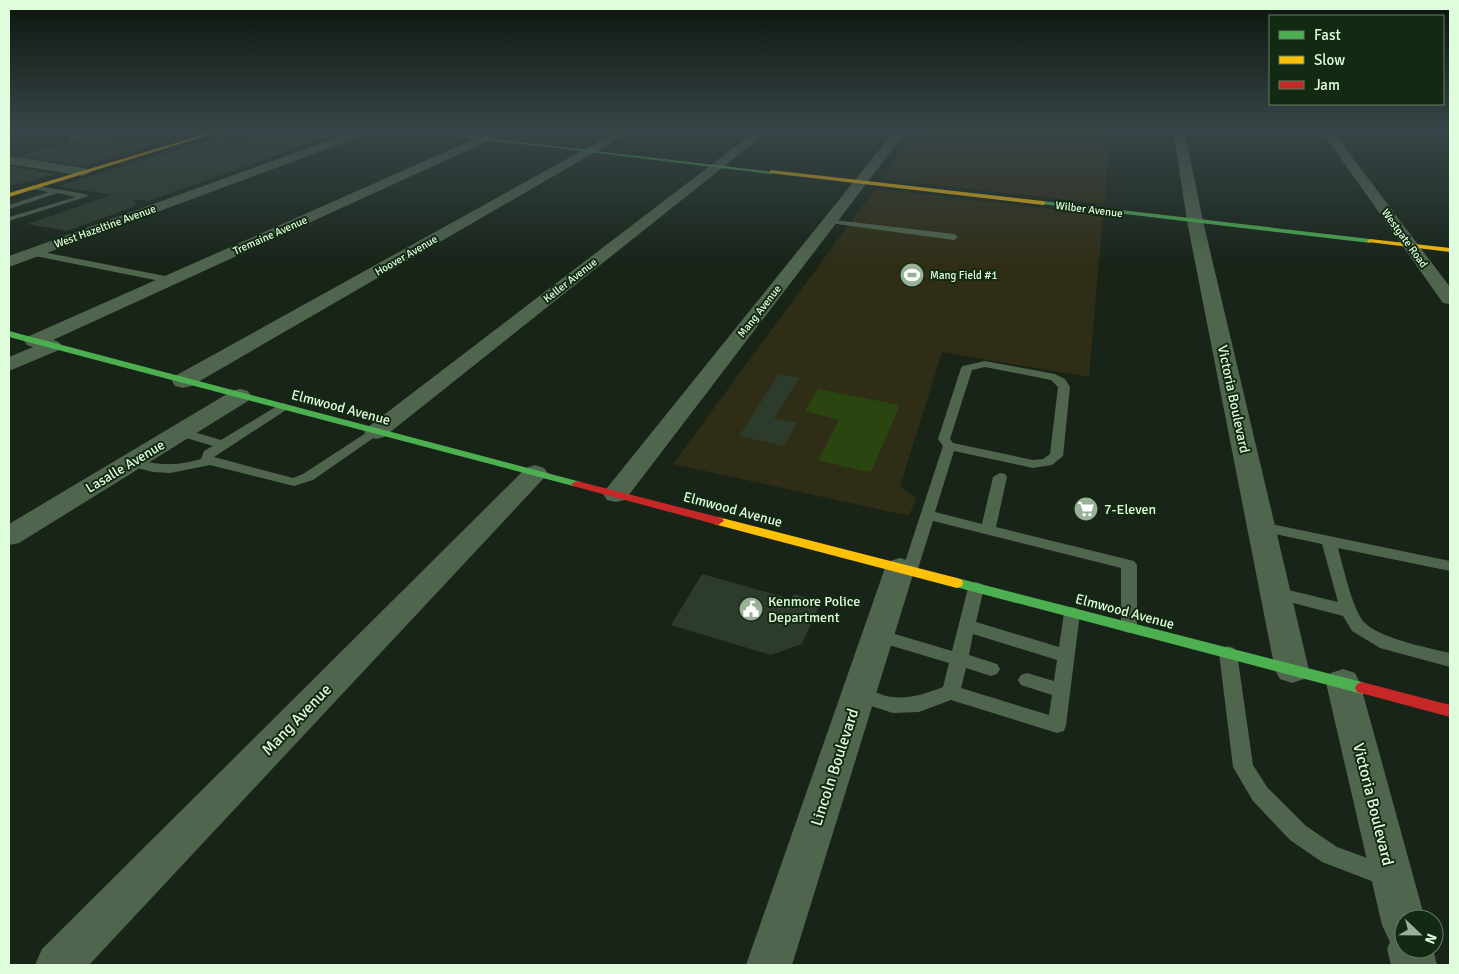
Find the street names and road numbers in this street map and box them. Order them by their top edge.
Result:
street label: Wilber Avenue [1055,199,1123,220]
street label: West Hazeltine Avenue [53,202,158,251]
street label: Westgate Road [1379,206,1430,270]
street label: Tremaine Avenue [231,213,309,258]
street label: Hoover Avenue [373,232,440,279]
street label: Keller Avenue [541,255,600,305]
street label: Mang Avenue [735,282,784,340]
street label: Victoria Boulevard [1214,344,1253,455]
street label: Elmwood Avenue [290,386,392,429]
street label: Lasalle Avenue [83,436,168,497]
street label: Elmwood Avenue [682,488,784,531]
street label: Elmwood Avenue [1074,590,1176,633]
street label: Mang Avenue [258,680,336,760]
street label: Lincoln Boulevard [807,706,863,829]
street label: Victoria Boulevard [1348,741,1398,868]

